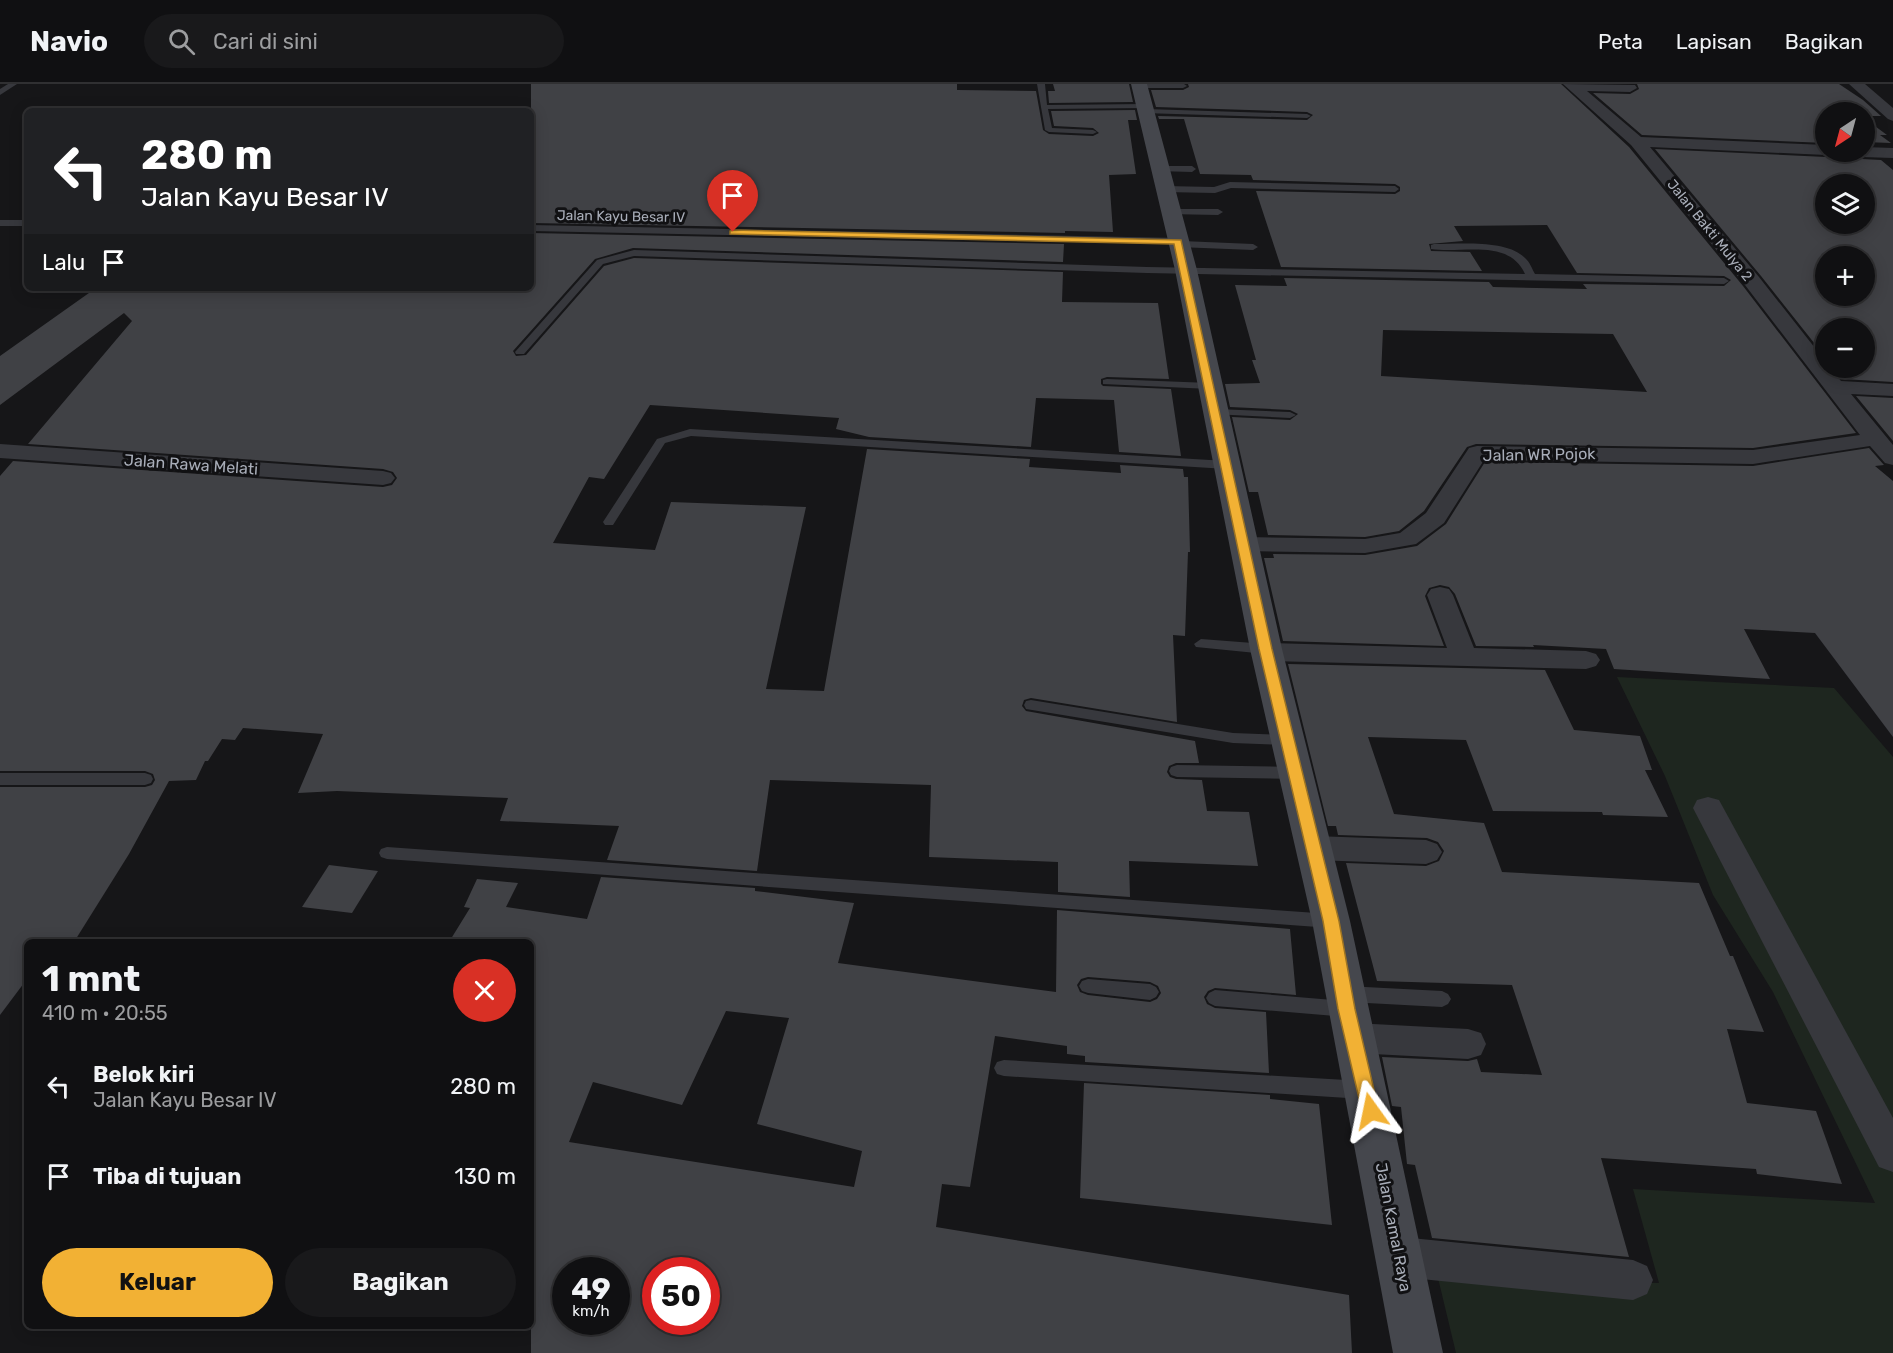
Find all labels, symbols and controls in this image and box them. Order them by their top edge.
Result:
search box [144,14,564,68]
text: Navio [30,25,108,58]
icon: search [165,25,198,58]
text: Cari di sini [213,28,318,55]
text: Peta [1598,29,1643,54]
text: Lapisan [1676,29,1752,54]
text: Bagikan [1785,29,1863,54]
north arrow [1815,102,1875,162]
map controls [1815,102,1875,378]
text: 280 m [141,130,273,180]
icon: left [42,132,120,210]
pin [707,170,758,232]
button: layers [1815,174,1875,234]
street label: Jalan Bakti Mulya 2 [1663,176,1756,285]
icon: arrive [716,179,749,212]
text: Jalan Kayu Besar IV [141,181,389,213]
street label: Jalan Kayu Besar IV [557,207,685,226]
icon: arrive [97,246,130,279]
button: + [1815,246,1875,306]
text: Lalu [42,249,85,276]
button: − [1815,318,1875,378]
street label: Jalan WR Pojok [1482,444,1596,465]
street label: Jalan Rawa Melati [123,450,259,479]
text: 1 mnt [42,957,140,1000]
button: close [453,959,516,1022]
text: 410 m · 20:55 [42,1001,168,1025]
text: Belok kiri [93,1061,194,1088]
icon: left [42,1070,75,1103]
text: 280 m [450,1073,516,1100]
position arrow [1339,1079,1403,1143]
text: Jalan Kayu Besar IV [93,1088,277,1112]
icon: arrive [42,1160,75,1193]
street label: Jalan Kamal Raya [1372,1161,1415,1293]
text: Tiba di tujuan [93,1163,241,1190]
text: 130 m [454,1163,516,1190]
button: Keluar [42,1248,273,1317]
button: Bagikan [285,1248,516,1317]
speed limit sign: 50 [642,1257,720,1335]
text: 49 [571,1271,611,1307]
text: km/h [572,1302,610,1320]

